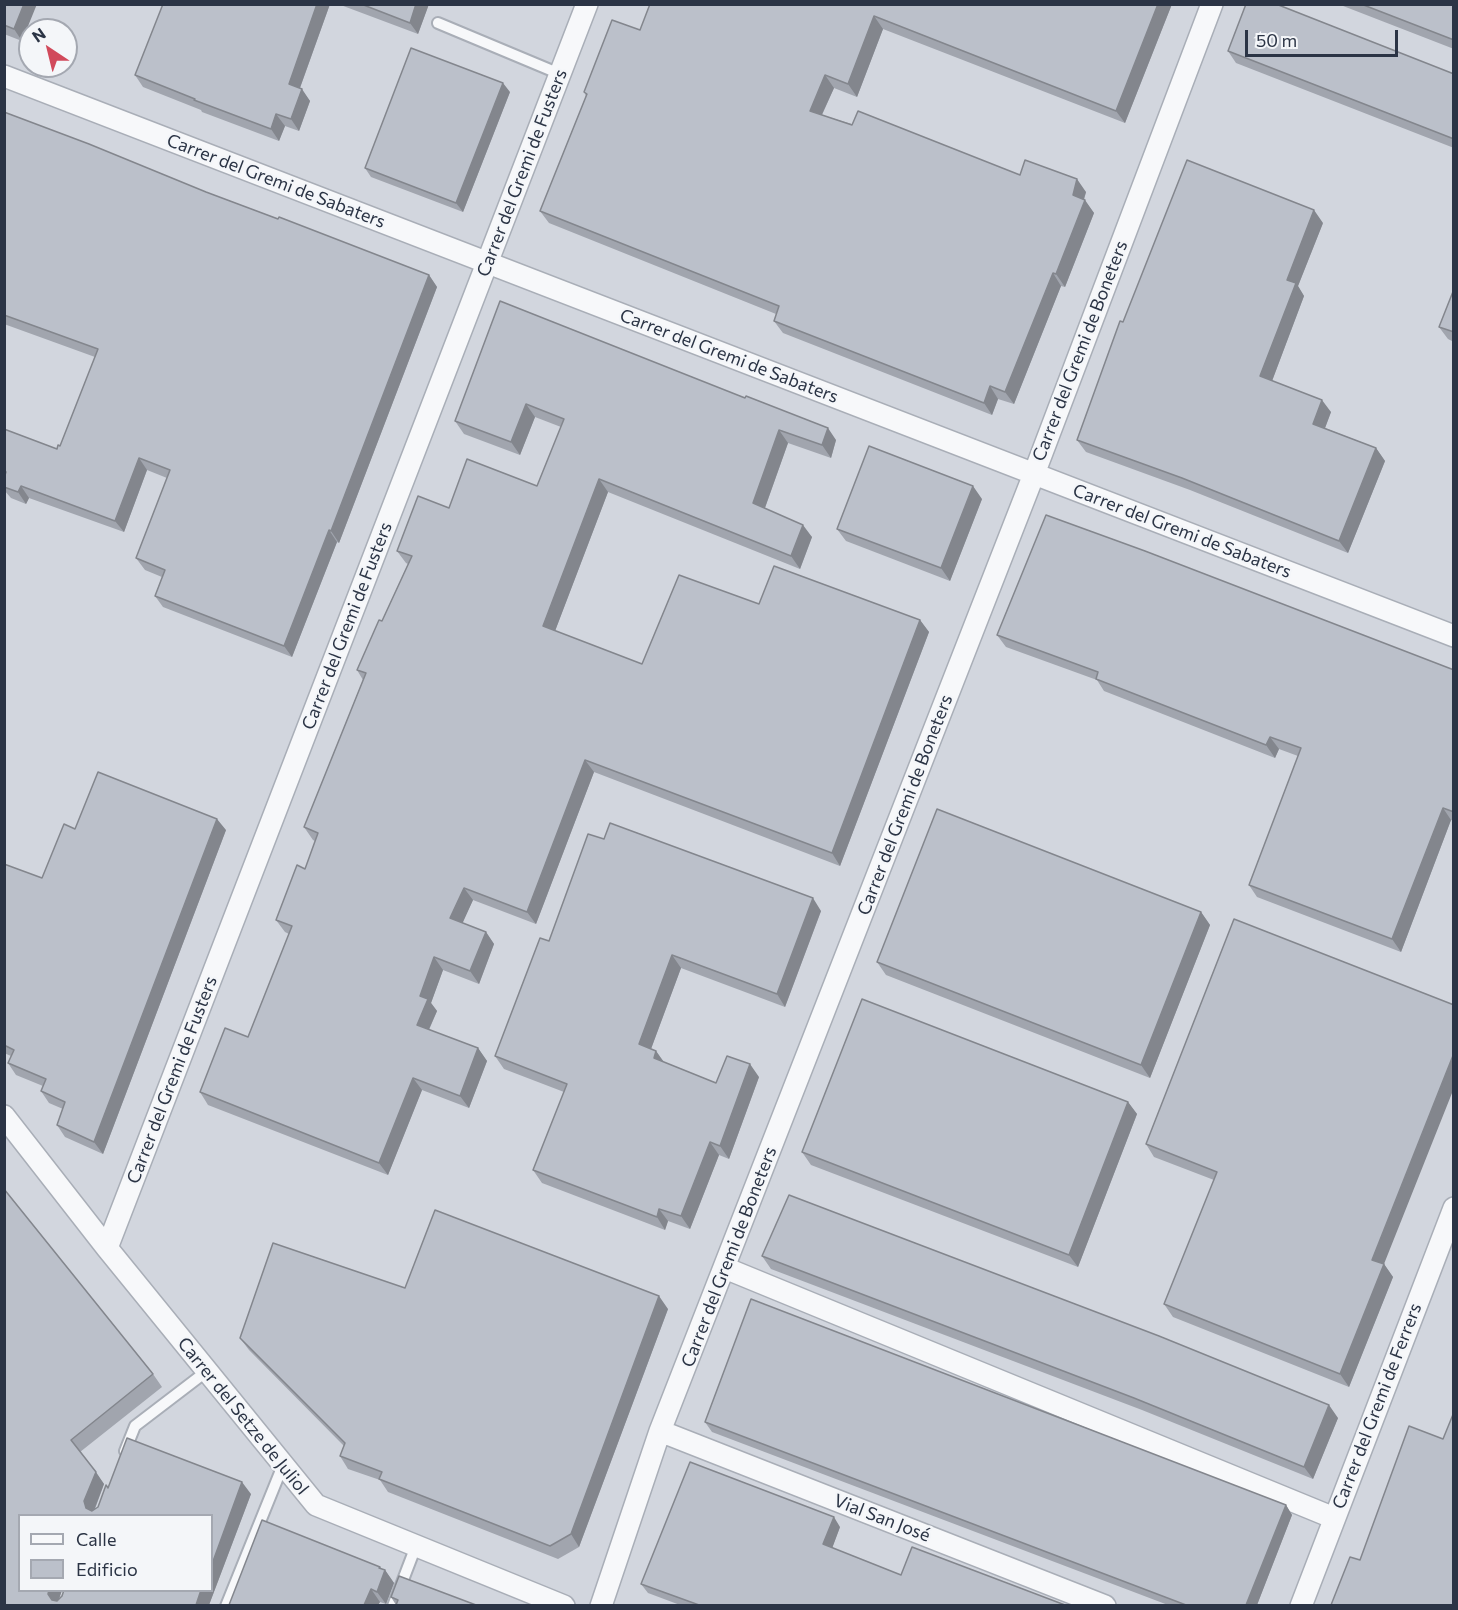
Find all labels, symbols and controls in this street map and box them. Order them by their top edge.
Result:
north arrow [18,18,78,78]
scale bar [1248,18,1401,56]
text: N [28,23,49,46]
text: 50 m [1256,29,1297,51]
street label: Carrer del Gremi de Fusters [472,66,572,280]
street label: Carrer del Gremi de Sabaters [164,129,388,233]
street label: Carrer del Gremi de Boneters [1028,238,1132,464]
street label: Carrer del Gremi de Sabaters [617,304,841,408]
street label: Carrer del Gremi de Sabaters [1070,479,1294,583]
street label: Carrer del Gremi de Fusters [297,519,397,733]
street label: Carrer del Gremi de Boneters [853,692,957,918]
street label: Carrer del Gremi de Fusters [122,973,222,1187]
street label: Carrer del Gremi de Boneters [677,1144,781,1370]
street label: Carrer del Gremi de Ferrers [1328,1300,1426,1512]
street label: Carrer del Setze de Juliol [173,1333,313,1499]
street label: Vial San José [831,1490,933,1546]
legend [18,1514,213,1592]
text: Calle [76,1528,116,1550]
text: Edificio [76,1558,138,1580]

